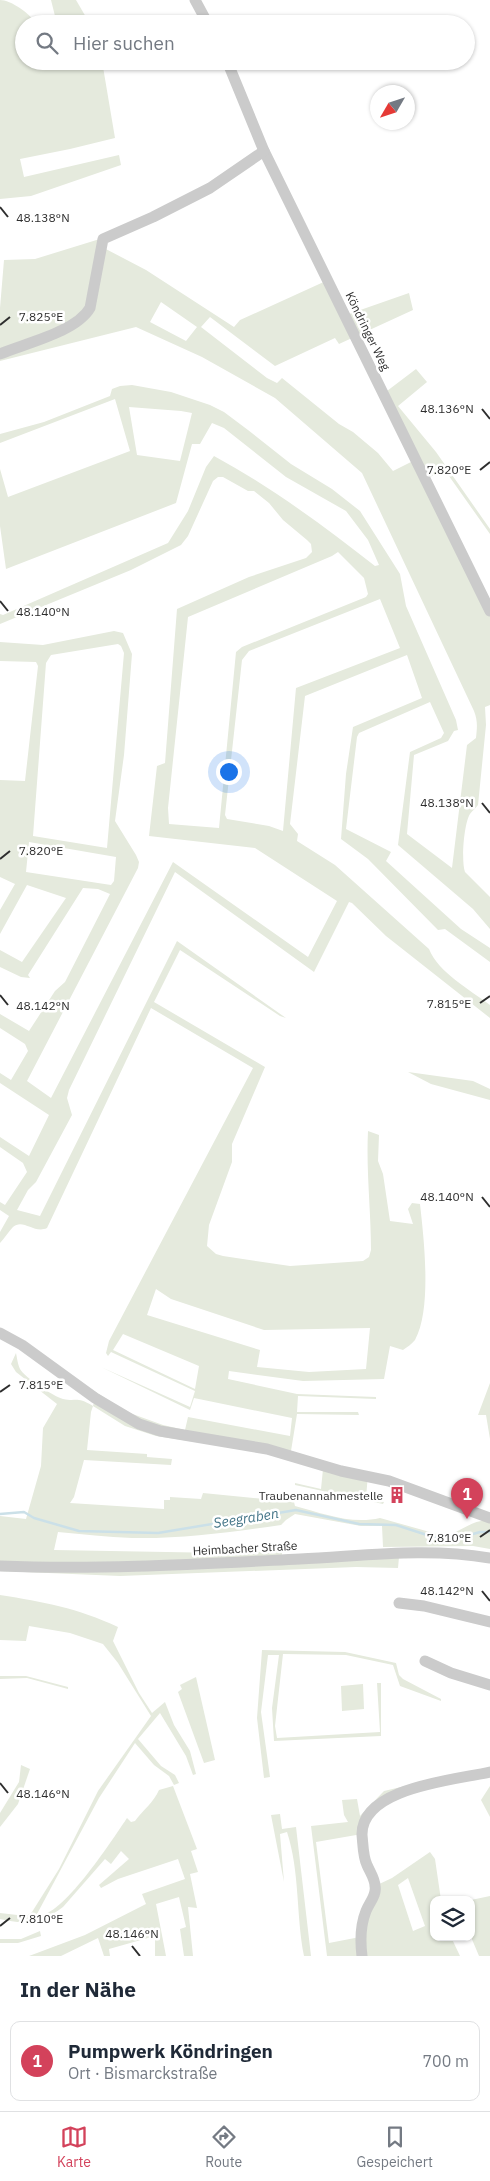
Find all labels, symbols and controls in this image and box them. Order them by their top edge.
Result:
search box [15,15,475,70]
icon: search [33,29,61,57]
text: Hier suchen [73,31,175,55]
north arrow [370,85,415,130]
text: 48.138°N [16,210,70,225]
street label: Köndringer Weg [343,289,394,373]
text: 7.825°E [19,309,63,324]
text: 48.136°N [420,401,474,416]
text: 7.820°E [427,462,471,477]
text: 48.140°N [16,604,70,619]
your location [216,759,242,785]
text: 48.138°N [420,795,474,810]
text: 7.820°E [19,843,63,858]
text: 7.815°E [427,996,471,1011]
text: 48.142°N [16,998,70,1013]
text: 48.140°N [420,1189,474,1204]
text: 7.815°E [19,1377,63,1392]
pin: 1 [451,1478,483,1519]
building icon: Traubenannahmestelle [387,1485,407,1505]
place label: Traubenannahmestelle [259,1488,383,1503]
water label: Seegraben [212,1504,280,1532]
text: 7.810°E [427,1530,471,1545]
street label: Heimbacher Straße [192,1538,298,1558]
text: 48.142°N [420,1583,474,1598]
text: 48.146°N [16,1786,70,1801]
map controls [430,1896,475,1941]
button: layers [430,1896,475,1941]
text: 7.810°E [19,1911,63,1926]
text: 48.146°N [105,1926,159,1941]
text: In der Nähe [20,1975,136,2003]
text: Pumpwerk Köndringen [68,2039,273,2063]
text: 1 [32,2051,42,2071]
text: 700 m [422,2051,469,2071]
text: Ort · Bismarckstraße [68,2063,217,2083]
tab: Karte [57,2123,91,2171]
tab: Route [205,2123,242,2171]
tab: Gespeichert [357,2123,433,2171]

